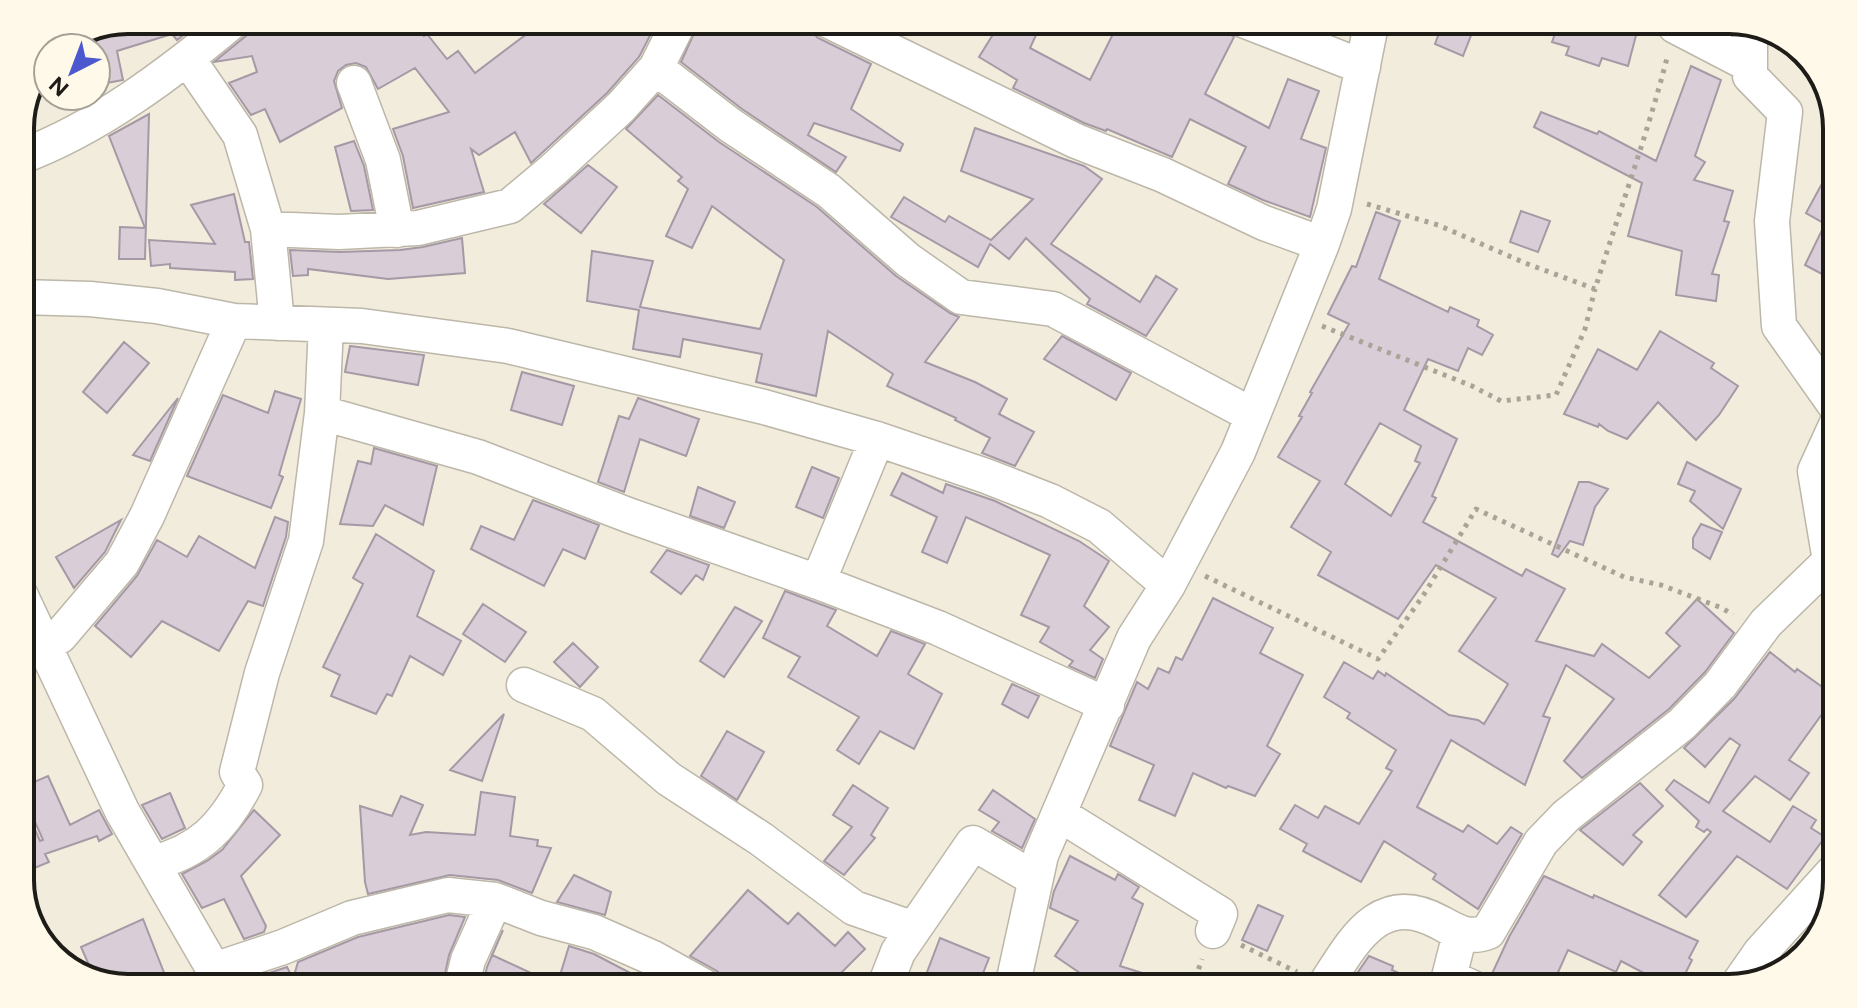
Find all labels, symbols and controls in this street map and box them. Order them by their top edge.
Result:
north arrow [32,32,112,112]
text: N [44,71,74,102]

